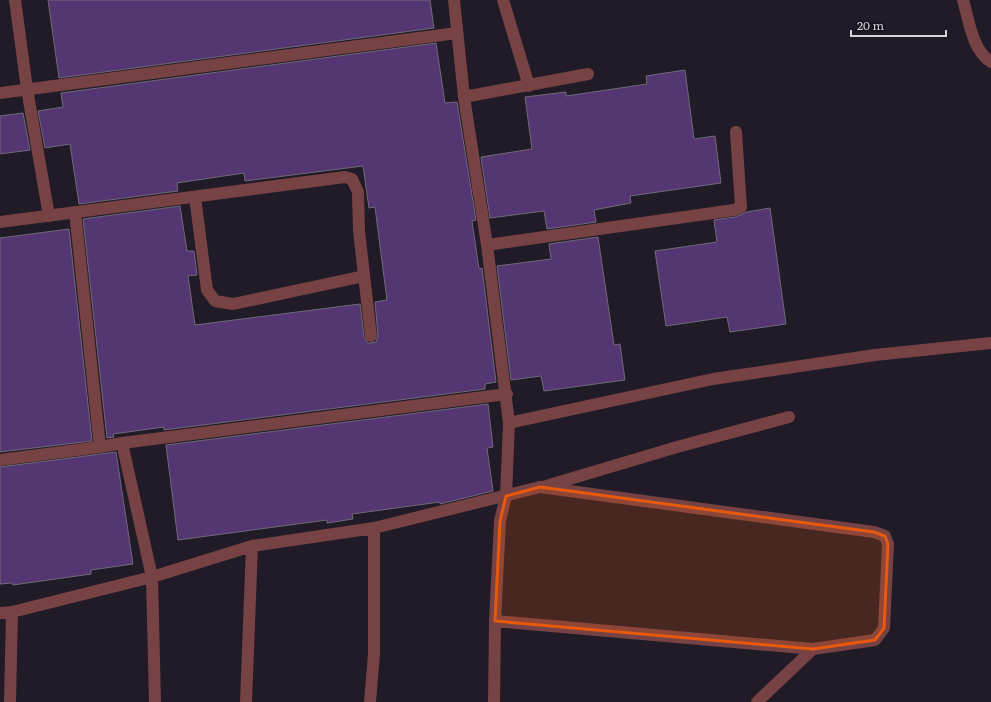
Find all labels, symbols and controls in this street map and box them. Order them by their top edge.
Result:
scale bar [851,12,946,38]
text: 20 m [857,16,884,34]

